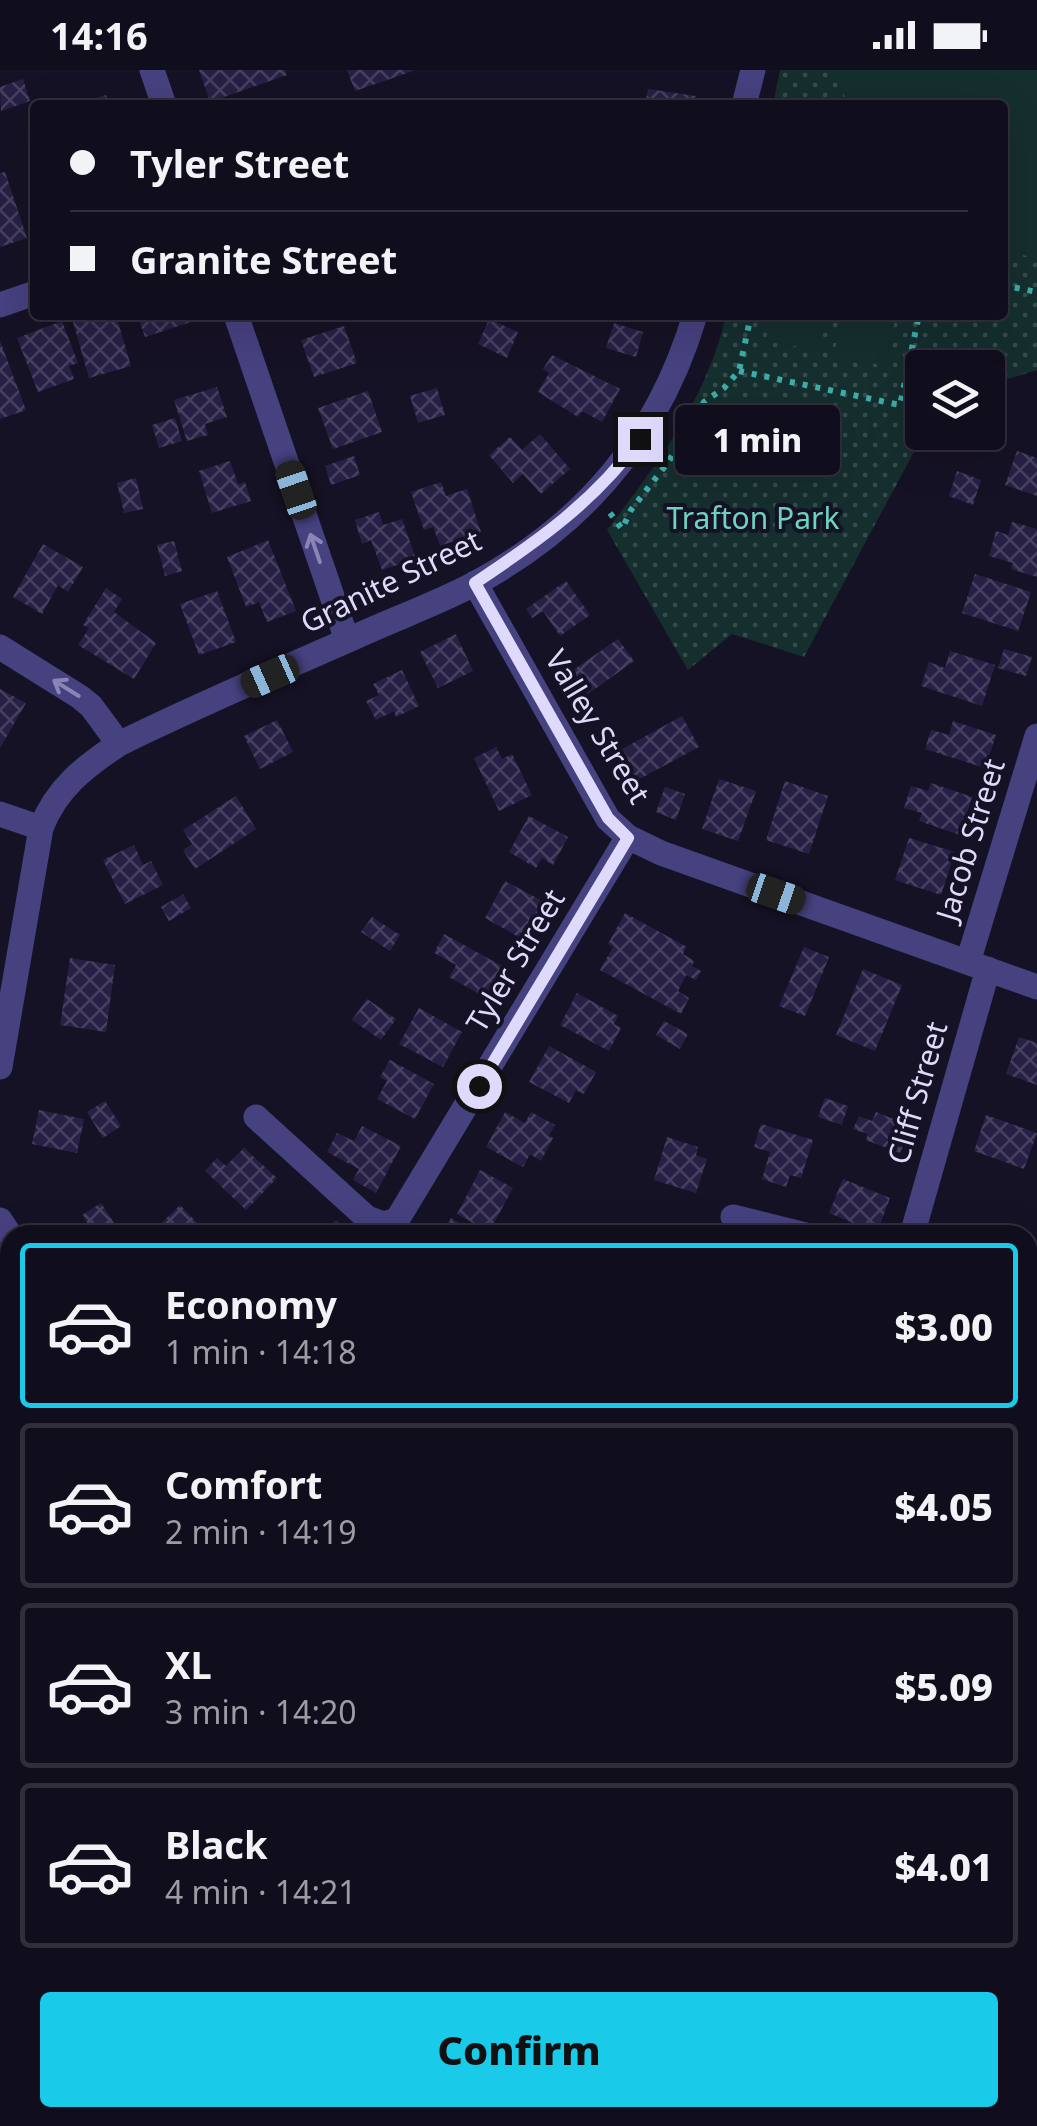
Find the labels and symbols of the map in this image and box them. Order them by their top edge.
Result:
callout: 1 min [675,404,840,474]
route end [618,417,663,462]
car [272,457,320,523]
park label: Trafton Park [667,497,839,538]
street label: Granite Street [293,519,488,642]
one-way arrow [305,532,323,564]
street label: Valley Street [536,642,660,811]
car [236,650,304,702]
one-way arrow [52,678,81,698]
street label: Jacob Street [925,753,1014,929]
car [743,870,809,918]
street label: Tyler Street [456,881,574,1039]
street label: Cliff Street [877,1016,957,1169]
route start [457,1064,502,1109]

